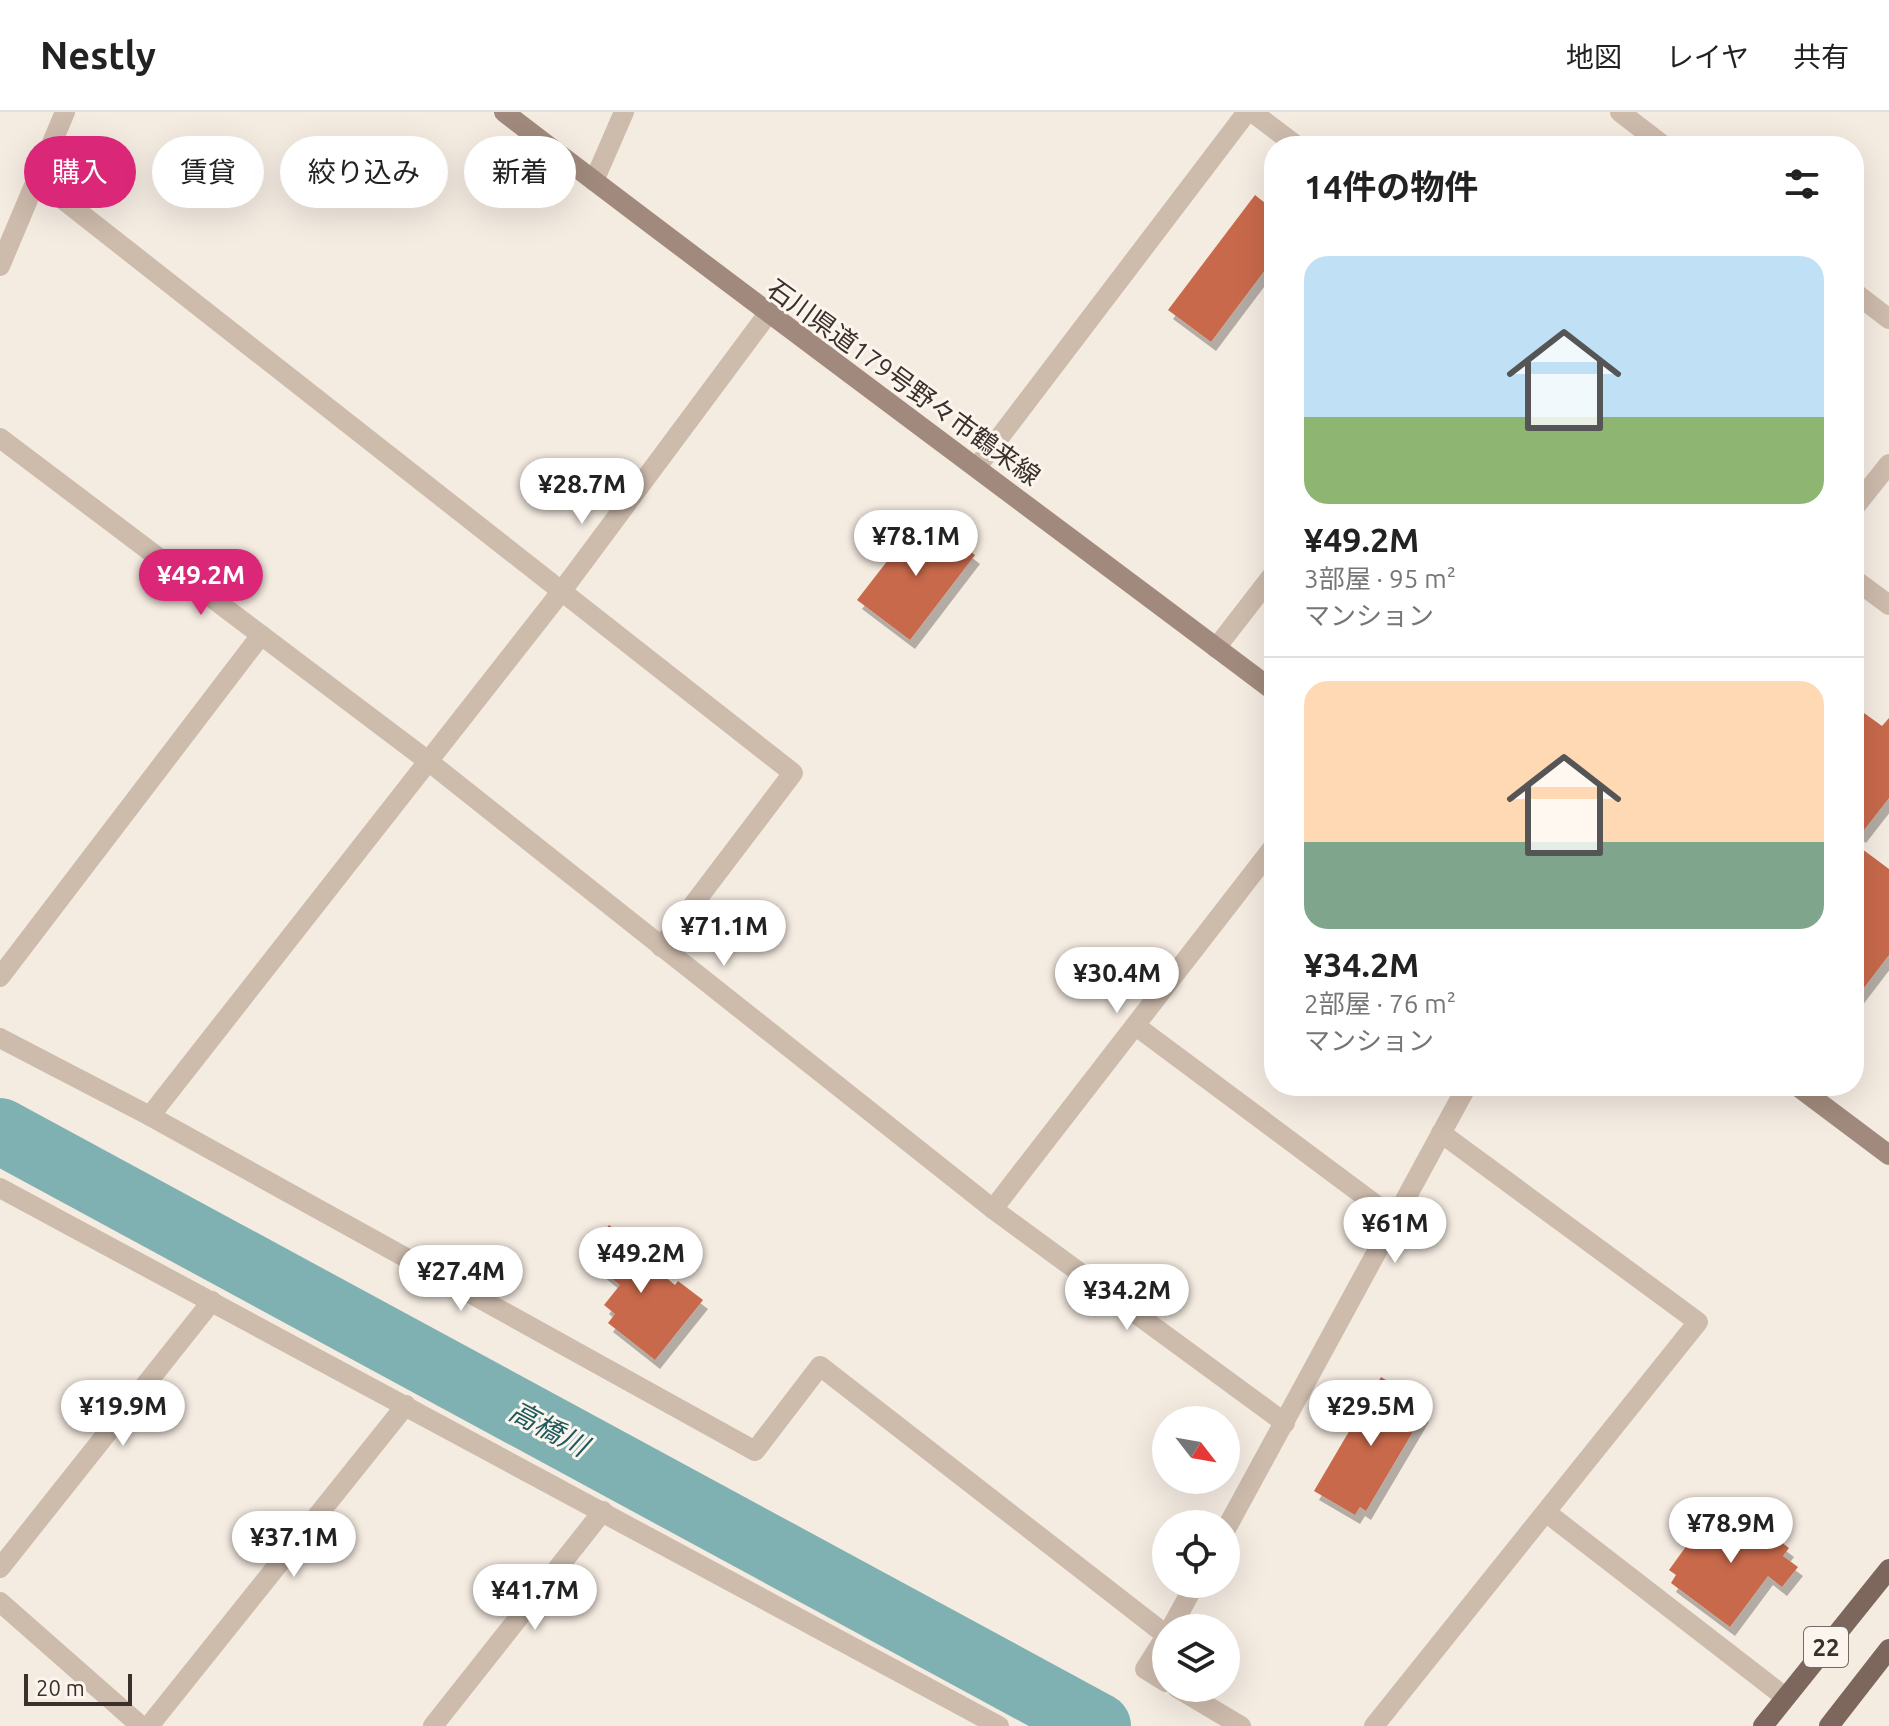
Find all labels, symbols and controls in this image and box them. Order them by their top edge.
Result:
text: Nestly [40,34,156,76]
text: 地図 [1566,41,1622,72]
text: レイヤ [1666,41,1749,72]
text: 共有 [1793,41,1849,72]
chip: 購入 [24,136,136,208]
chip: 賃貸 [152,136,264,208]
chip: 絞り込み [280,136,448,208]
chip: 新着 [464,136,576,208]
icon: filters [1780,162,1824,206]
text: 14件の物件 [1304,167,1478,205]
street label: 石川県道179号野々市鶴来線 [762,273,1046,491]
icon: home [1492,308,1636,452]
pin: ¥28.7M [517,458,647,526]
text: ¥28.7M [538,469,626,498]
pin: ¥78.1M [851,510,981,578]
text: ¥49.2M [1304,520,1419,558]
text: ¥78.1M [872,521,960,550]
pin: ¥49.2M [136,549,266,617]
text: ¥49.2M [157,560,245,589]
text: 3部屋 · 95 m² [1304,564,1456,593]
text: マンション [1304,601,1434,630]
icon: home [1492,733,1636,877]
pin: ¥71.1M [659,900,789,968]
text: ¥71.1M [680,911,768,940]
text: ¥34.2M [1304,945,1419,983]
pin: ¥30.4M [1052,947,1182,1015]
text: ¥30.4M [1073,958,1161,987]
text: 2部屋 · 76 m² [1304,989,1456,1018]
text: マンション [1304,1026,1434,1055]
pin: ¥61M [1348,1197,1442,1265]
text: ¥61M [1361,1208,1429,1237]
pin: ¥49.2M [576,1227,706,1295]
text: ¥49.2M [597,1238,685,1267]
pin: ¥27.4M [396,1245,526,1313]
text: ¥27.4M [417,1256,505,1285]
pin: ¥34.2M [1062,1264,1192,1332]
text: ¥34.2M [1083,1275,1171,1304]
pin: ¥19.9M [58,1380,188,1448]
pin: ¥29.5M [1306,1380,1436,1448]
text: ¥19.9M [79,1391,167,1420]
text: ¥29.5M [1327,1391,1415,1420]
water label: 高橋川 [505,1395,596,1463]
north arrow [1152,1406,1240,1494]
map controls [1152,1406,1240,1702]
pin: ¥78.9M [1666,1497,1796,1565]
text: ¥78.9M [1687,1508,1775,1537]
button: locate [1152,1510,1240,1598]
pin: ¥37.1M [229,1511,359,1579]
text: ¥37.1M [250,1522,338,1551]
pin: ¥41.7M [470,1564,600,1632]
text: ¥41.7M [491,1575,579,1604]
button: layers [1152,1614,1240,1702]
road number: 22 [1804,1627,1848,1667]
scale bar [24,1670,132,1706]
text: 20 m [36,1675,85,1700]

